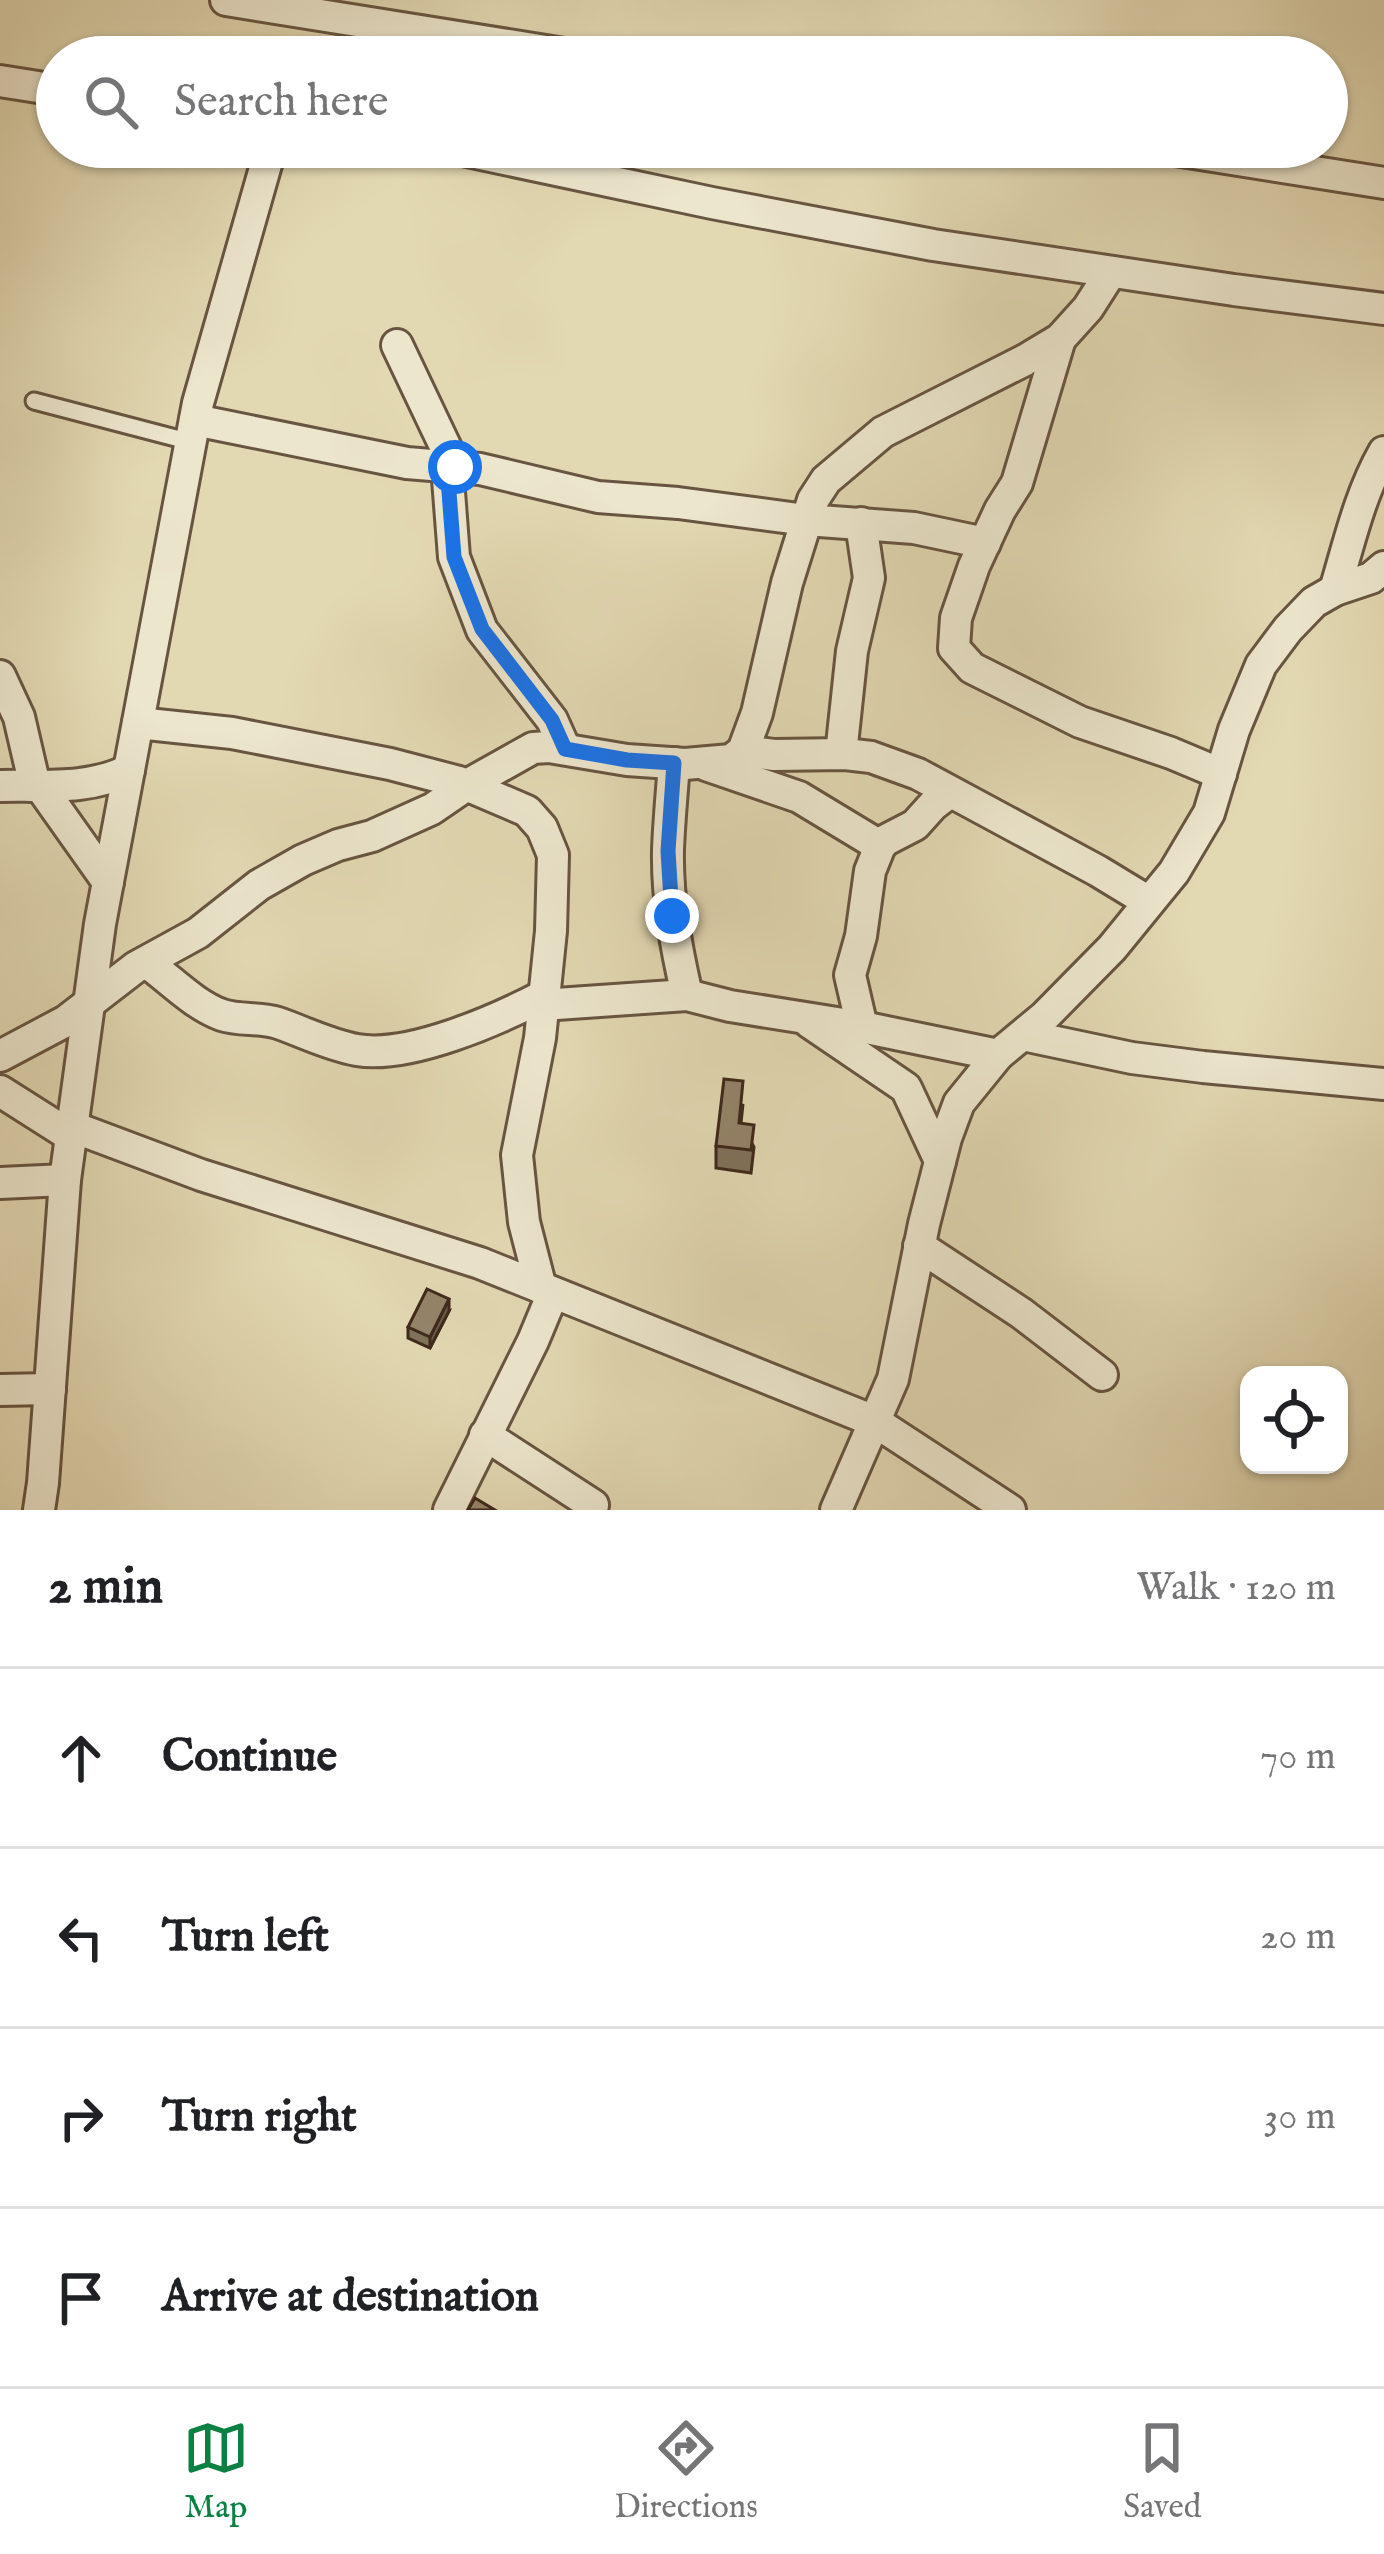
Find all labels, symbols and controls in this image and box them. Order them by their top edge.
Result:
search box [36,36,1348,168]
icon: search [78,69,144,135]
text: Search here [174,74,388,131]
route start [428,440,482,494]
route end [645,889,699,943]
map controls [1240,1366,1348,1474]
button: locate [1240,1366,1348,1474]
text: 2 min [48,1556,163,1621]
text: Walk · 120 m [1137,1564,1336,1613]
icon: ahead [48,1725,114,1791]
text: Continue [162,1729,337,1786]
text: 70 m [1260,1733,1336,1782]
icon: left [48,1905,114,1971]
text: Turn left [162,1909,329,1966]
text: 20 m [1260,1913,1336,1962]
icon: right [48,2085,114,2151]
text: Turn right [162,2089,357,2146]
text: 30 m [1264,2093,1336,2142]
icon: arrive [48,2265,114,2331]
text: Arrive at destination [162,2269,539,2326]
tab: Map [183,2415,249,2529]
tab: Directions [614,2415,758,2529]
tab: Saved [1123,2415,1201,2529]

